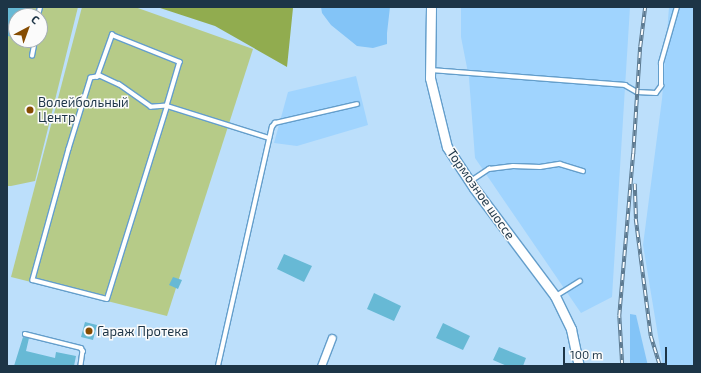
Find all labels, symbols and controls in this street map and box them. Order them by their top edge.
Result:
north arrow [8,8,48,48]
text: С [29,12,42,26]
place label: Волейбольный Центр [38,95,129,126]
marker: Волейбольный Центр [25,105,35,115]
street label: Тормозное шоссе [444,146,518,242]
place label: Гараж Протека [97,323,188,339]
marker: Гараж Протека [84,326,94,336]
scale bar [565,339,669,365]
text: 100 m [570,347,602,361]

